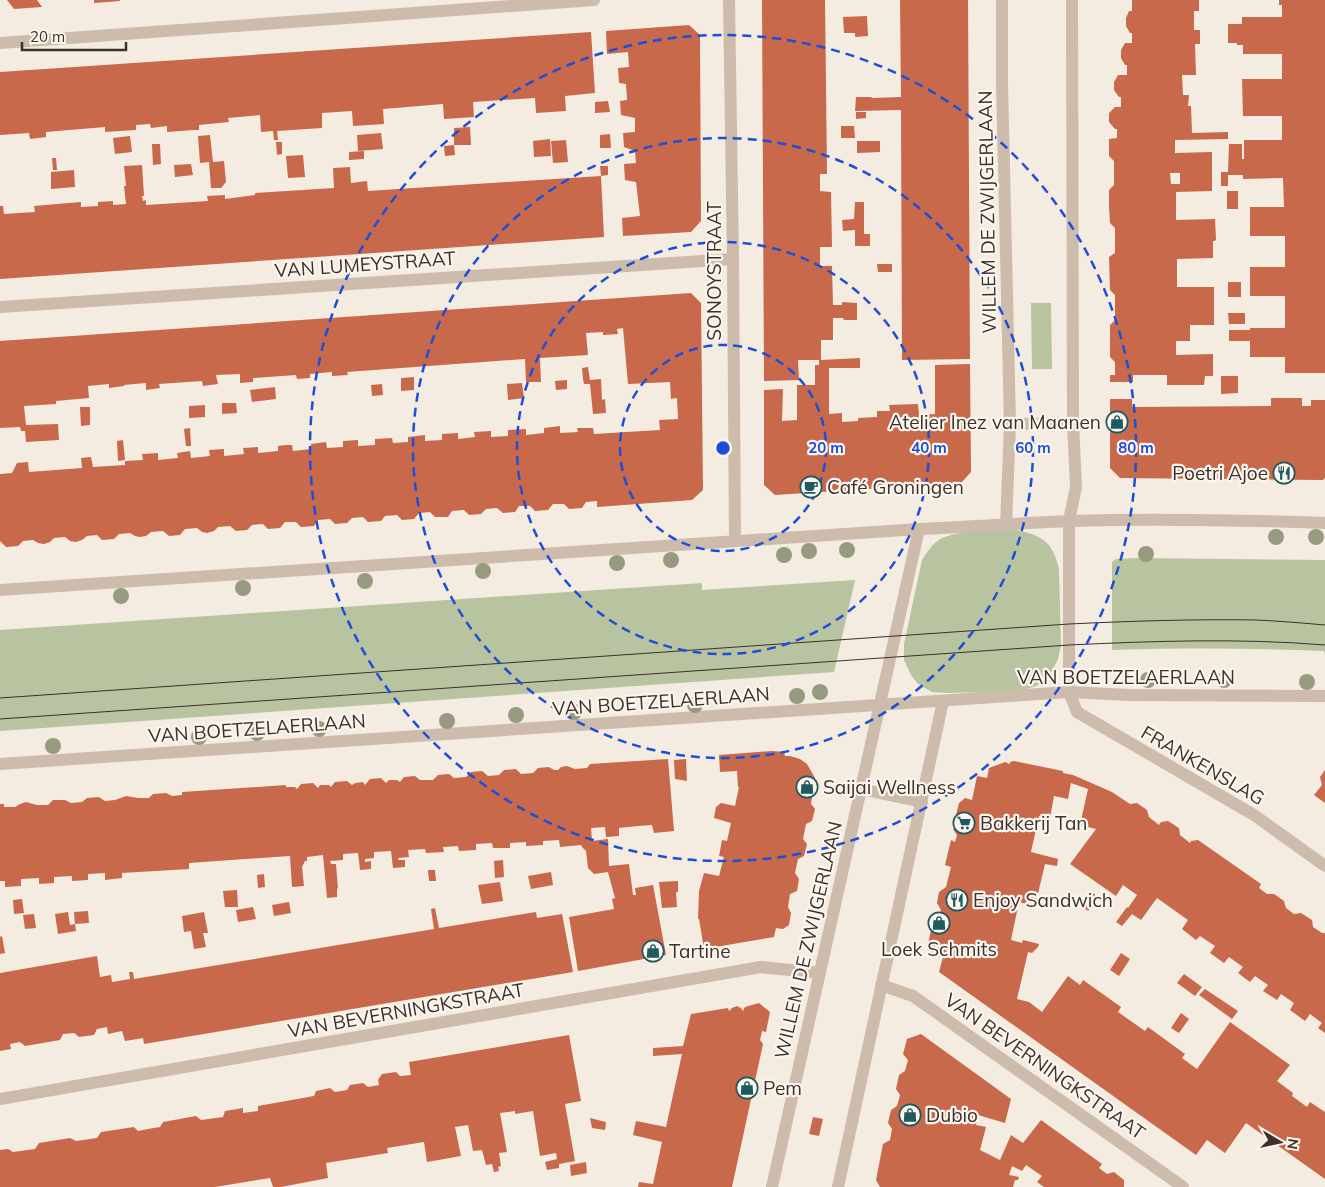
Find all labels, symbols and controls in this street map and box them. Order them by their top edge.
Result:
scale bar [22,20,126,52]
text: 20 m [30,27,65,46]
street label: WILLEM DE ZWIJGERLAAN [973,90,1001,334]
street label: SONOYSTRAAT [702,201,726,341]
street label: VAN LUMEYSTRAAT [274,246,457,282]
place label: Atelier Inez van Maanen [889,410,1101,434]
shop icon: Atelier Inez van Maanen [1105,410,1129,434]
text: 20 m [808,438,844,457]
text: 40 m [911,438,947,457]
text: 60 m [1015,438,1051,457]
text: 80 m [1118,438,1154,457]
centre of rings [714,439,732,457]
place label: Poetri Ajoe [1172,461,1268,485]
restaurant icon: Poetri Ajoe [1272,461,1296,485]
cafe icon: Café Groningen [799,475,823,499]
place label: Café Groningen [827,475,964,499]
street label: VAN BOETZELAERLAAN [1017,665,1235,689]
street label: VAN BOETZELAERLAAN [551,681,771,721]
street label: VAN BOETZELAERLAAN [147,708,367,748]
street label: FRANKENSLAG [1137,720,1269,810]
shop icon: Saijai Wellness [795,775,819,799]
place label: Saijai Wellness [823,775,956,799]
supermarket icon: Bakkerij Tan [952,811,976,835]
place label: Bakkerij Tan [980,811,1087,835]
street label: WILLEM DE ZWIJGERLAAN [769,819,847,1061]
restaurant icon: Enjoy Sandwich [945,888,969,912]
place label: Enjoy Sandwich [973,888,1113,912]
shop icon: Loek Schmits [927,911,951,935]
place label: Loek Schmits [881,937,997,961]
shop icon: Tartine [641,939,665,963]
place label: Tartine [669,939,730,963]
street label: VAN BEVERNINGKSTRAAT [286,977,527,1043]
street label: VAN BEVERNINGKSTRAAT [940,987,1150,1145]
shop icon: Pem [735,1076,759,1100]
place label: Pem [763,1076,802,1100]
shop icon: Dubio [898,1103,922,1127]
place label: Dubio [926,1103,978,1127]
north arrow [1255,1117,1305,1167]
text: N [1283,1137,1303,1151]

